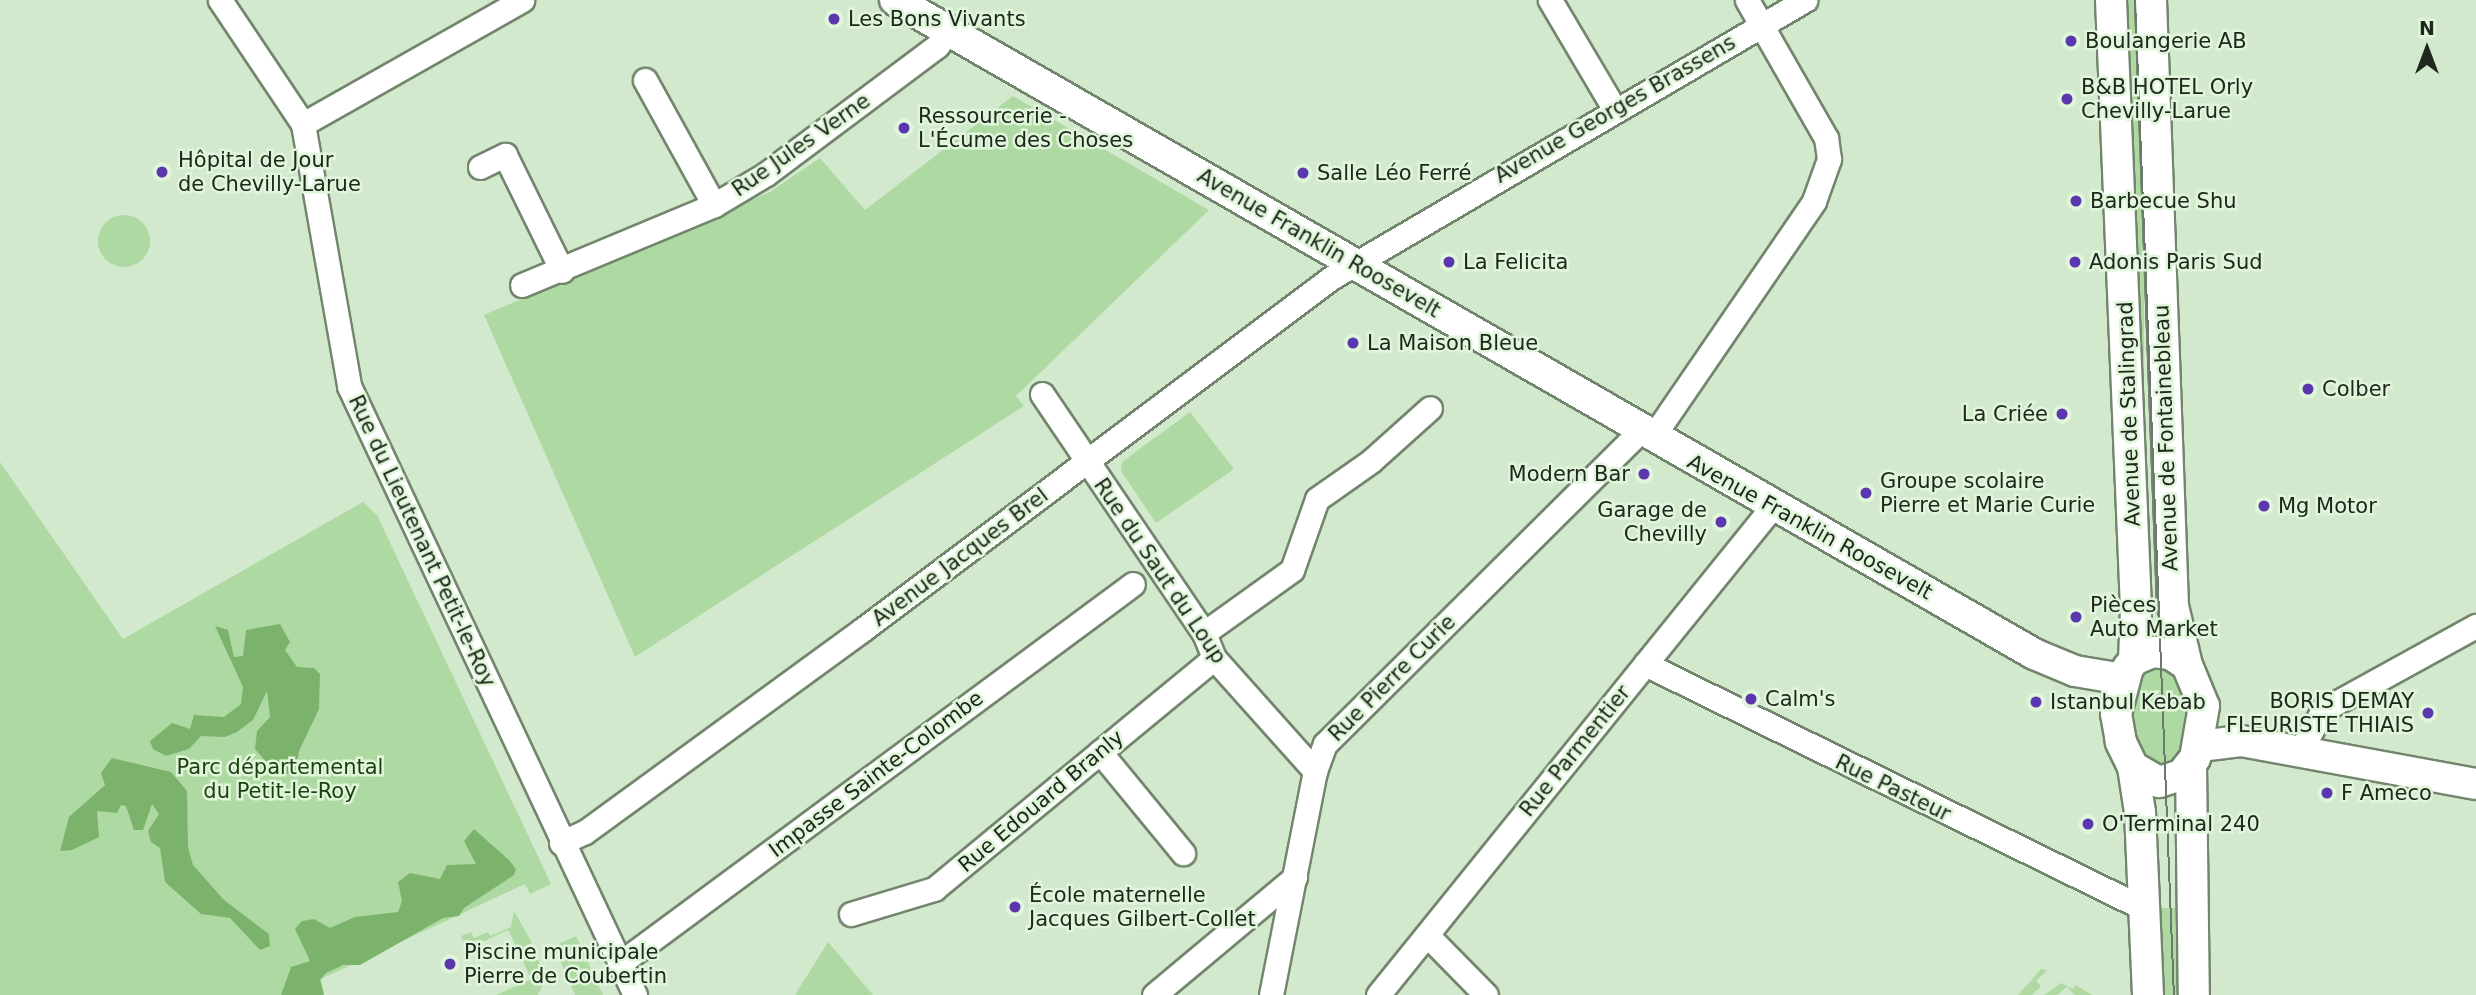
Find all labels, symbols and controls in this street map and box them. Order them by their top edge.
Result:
place label: Les Bons Vivants [848,6,1026,32]
marker: Les Bons Vivants [826,11,842,27]
north arrow [2392,14,2462,84]
text: N [2419,17,2435,39]
place label: Boulangerie AB [2085,28,2247,54]
street label: Avenue Georges Brassens [1490,30,1740,188]
marker: Boulangerie AB [2063,33,2079,49]
place label: B&B HOTEL Orly Chevilly-Larue [2081,74,2253,124]
street label: Rue Jules Verne [727,88,875,202]
marker: B&B HOTEL Orly Chevilly-Larue [2059,91,2075,107]
place label: Ressourcerie - L'Écume des Choses [918,103,1133,153]
marker: Ressourcerie - L'Écume des Choses [896,120,912,136]
place label: Hôpital de Jour de Chevilly-Larue [178,147,361,197]
place label: Salle Léo Ferré [1317,160,1471,186]
marker: Hôpital de Jour de Chevilly-Larue [152,162,172,182]
street label: Avenue Franklin Roosevelt [1193,163,1445,323]
marker: Salle Léo Ferré [1295,165,1311,181]
place label: Barbecue Shu [2090,188,2237,214]
marker: Barbecue Shu [2068,193,2084,209]
place label: La Felicita [1463,249,1568,275]
place label: Adonis Paris Sud [2089,249,2263,275]
marker: La Felicita [1441,254,1457,270]
marker: Adonis Paris Sud [2067,254,2083,270]
street label: Avenue de Stalingrad [2112,301,2146,527]
street label: Avenue de Fontainebleau [2149,304,2183,572]
place label: La Maison Bleue [1367,330,1538,356]
marker: La Maison Bleue [1345,335,1361,351]
place label: Colber [2322,376,2390,402]
marker: Colber [2300,381,2316,397]
street label: Rue du Lieutenant Petit-le-Roy [343,391,501,691]
place label: La Criée [1962,401,2048,427]
marker: La Criée [2054,406,2070,422]
street label: Avenue Franklin Roosevelt [1683,449,1937,605]
place label: Modern Bar [1509,461,1630,487]
marker: Modern Bar [1636,466,1652,482]
place label: Groupe scolaire Pierre et Marie Curie [1880,468,2095,518]
street label: Rue du Saut du Loup [1088,473,1232,669]
street label: Avenue Jacques Brel [867,483,1053,631]
marker: Groupe scolaire Pierre et Marie Curie [1858,485,1874,501]
place label: Mg Motor [2278,493,2377,519]
place label: Garage de Chevilly [1597,497,1707,547]
marker: Mg Motor [2256,498,2272,514]
marker: Garage de Chevilly [1713,514,1729,530]
place label: Pièces Auto Market [2090,592,2218,642]
street label: Rue Pierre Curie [1323,609,1461,747]
marker: Pièces Auto Market [2068,609,2084,625]
street label: Rue Parmentier [1514,680,1636,822]
street label: Impasse Sainte-Colombe [764,685,988,863]
place label: Calm's [1765,686,1836,712]
place label: BORIS DEMAY FLEURISTE THIAIS [2226,688,2414,738]
place label: Istanbul Kebab [2050,689,2206,715]
marker: Calm's [1743,691,1759,707]
marker: Istanbul Kebab [2028,694,2044,710]
marker: BORIS DEMAY FLEURISTE THIAIS [2420,705,2436,721]
street label: Rue Edouard Branly [953,725,1129,877]
street label: Rue Pasteur [1831,749,1955,827]
park label: Parc départemental du Petit-le-Roy [177,754,383,804]
place label: F Ameco [2341,780,2432,806]
marker: F Ameco [2319,785,2335,801]
place label: O'Terminal 240 [2102,811,2260,837]
marker: O'Terminal 240 [2080,816,2096,832]
place label: École maternelle Jacques Gilbert-Collet [1029,882,1256,932]
marker: École maternelle Jacques Gilbert-Collet [1007,899,1023,915]
place label: Piscine municipale Pierre de Coubertin [464,939,667,989]
marker: Piscine municipale Pierre de Coubertin [442,956,458,972]

